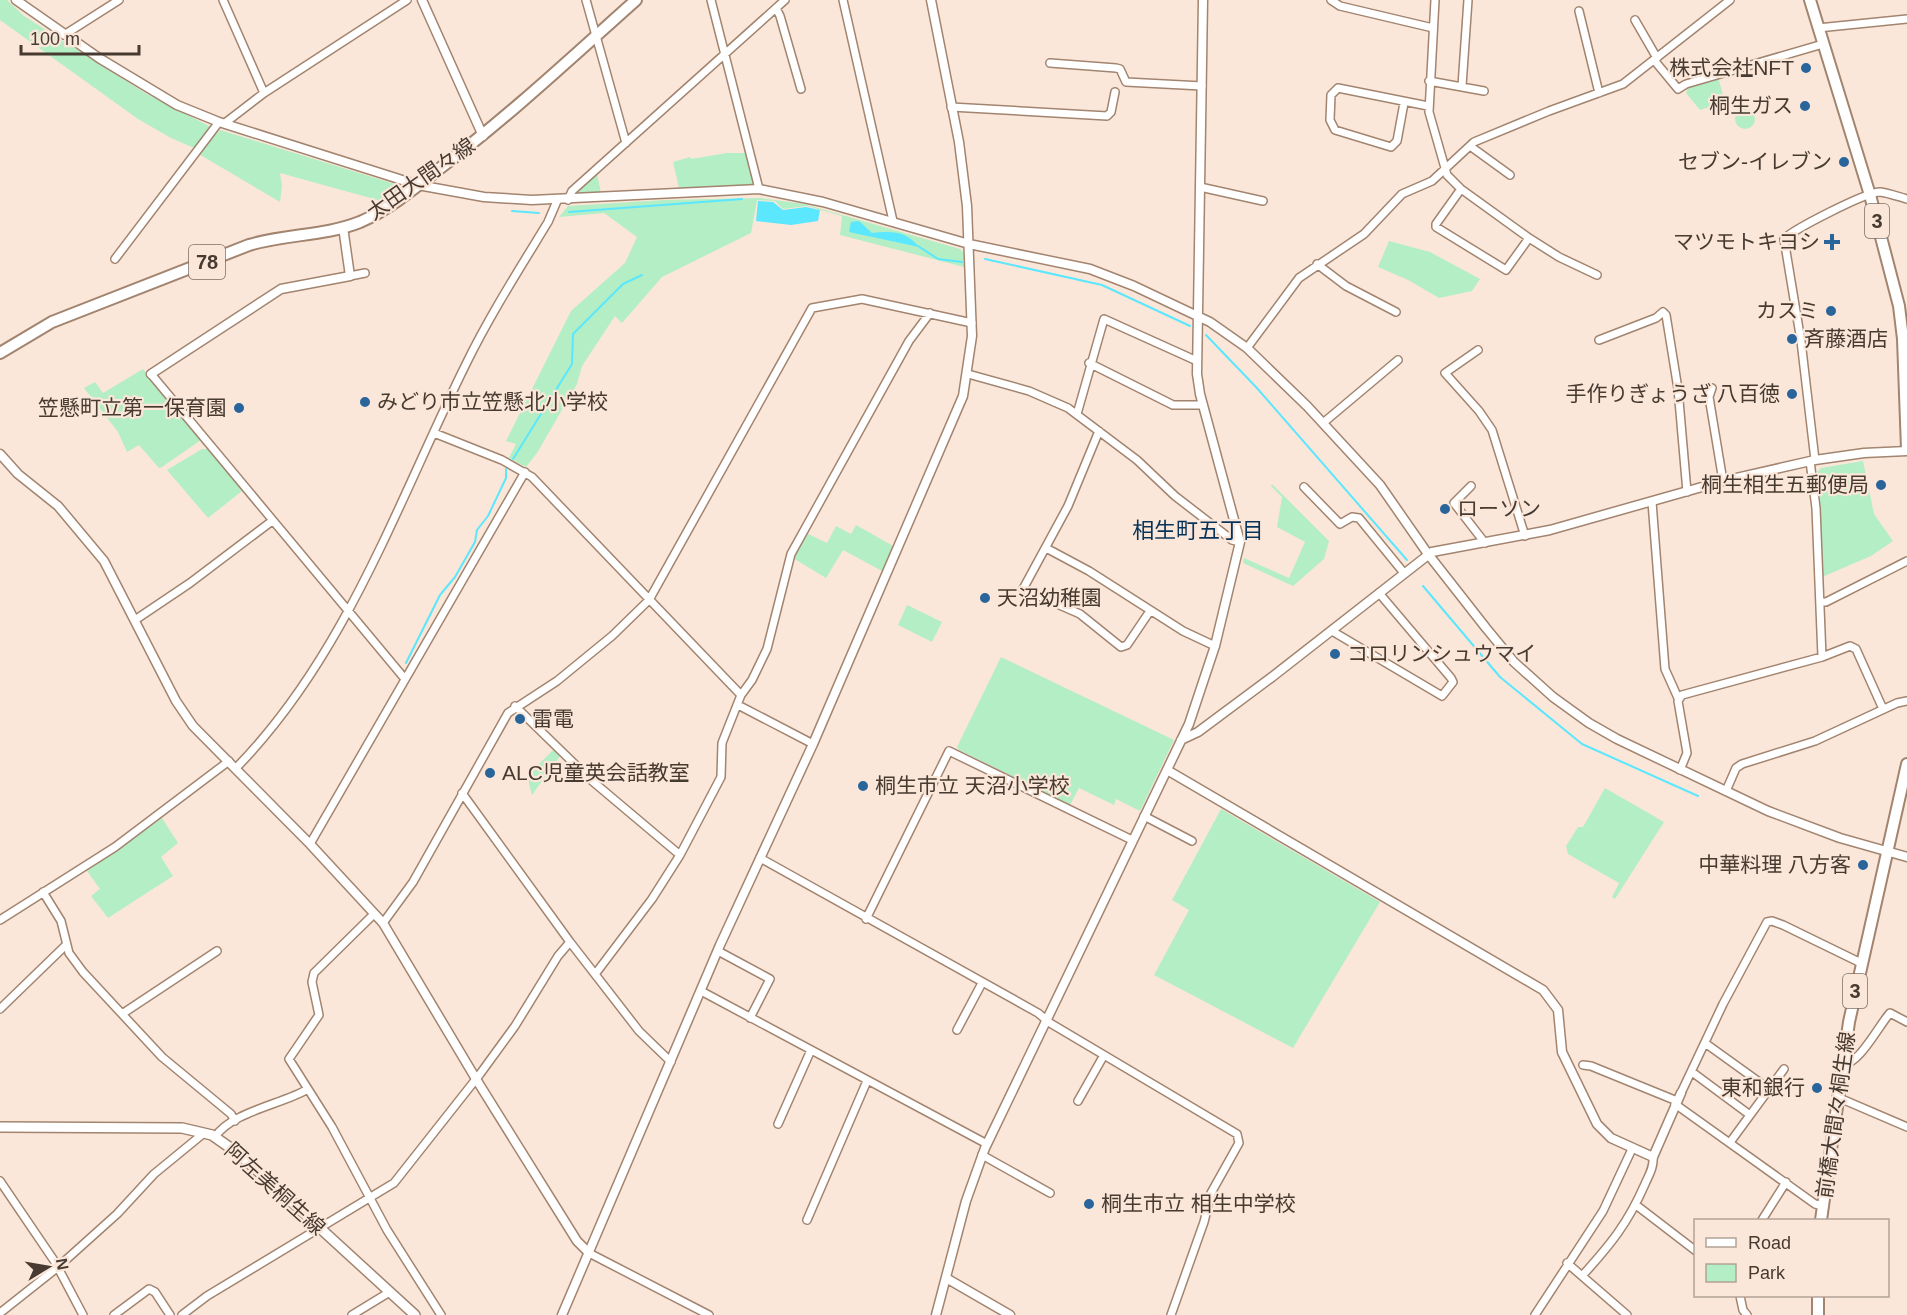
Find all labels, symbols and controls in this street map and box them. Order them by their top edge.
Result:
scale bar [21,18,140,56]
text: 100 m [30,29,80,49]
place label: 株式会社NFT [1669,56,1794,79]
marker: 株式会社NFT [1799,61,1813,75]
place label: 桐生ガス [1709,94,1793,117]
marker: 桐生ガス [1798,99,1812,113]
street label: 太田大間々線 [363,133,479,224]
place label: セブン-イレブン [1678,150,1832,173]
marker: セブン-イレブン [1837,155,1851,169]
road number: 3 [1865,204,1889,238]
place label: マツモトキヨシ [1673,230,1820,253]
marker: マツモトキヨシ [1825,235,1839,249]
road number: 78 [189,245,225,279]
place label: カスミ [1756,299,1819,322]
marker: カスミ [1824,304,1838,318]
place label: 斉藤酒店 [1804,327,1888,350]
marker: 斉藤酒店 [1785,332,1799,346]
place label: 手作りぎょうざ 八百徳 [1565,382,1780,405]
marker: 手作りぎょうざ 八百徳 [1785,387,1799,401]
place label: みどり市立笠懸北小学校 [377,390,608,413]
marker: みどり市立笠懸北小学校 [358,395,372,409]
place label: 笠懸町立第一保育園 [38,396,227,419]
marker: 笠懸町立第一保育園 [232,401,246,415]
place label: 桐生相生五郵便局 [1701,473,1869,496]
marker: 桐生相生五郵便局 [1874,478,1888,492]
place label: ローソン [1457,497,1541,520]
marker: ローソン [1438,502,1452,516]
district label: 相生町五丁目 [1132,518,1264,543]
place label: 天沼幼稚園 [997,586,1102,609]
marker: 天沼幼稚園 [978,591,992,605]
place label: コロリンシュウマイ [1347,642,1536,665]
marker: コロリンシュウマイ [1328,647,1342,661]
place label: 雷電 [532,707,574,730]
marker: 雷電 [513,712,527,726]
place label: ALC児童英会話教室 [502,761,690,784]
marker: ALC児童英会話教室 [483,766,497,780]
place label: 桐生市立 天沼小学校 [875,774,1070,797]
marker: 桐生市立 天沼小学校 [856,779,870,793]
place label: 中華料理 八方客 [1698,853,1851,876]
marker: 中華料理 八方客 [1856,858,1870,872]
road number: 3 [1843,974,1867,1008]
street label: 前橋大間々桐生線 [1812,1030,1859,1200]
place label: 東和銀行 [1721,1076,1805,1099]
marker: 東和銀行 [1810,1081,1824,1095]
street label: 阿左美桐生線 [221,1138,330,1239]
place label: 桐生市立 相生中学校 [1101,1192,1296,1215]
marker: 桐生市立 相生中学校 [1082,1197,1096,1211]
legend [1694,1219,1889,1297]
text: Road [1748,1233,1791,1253]
north arrow [18,1237,78,1297]
text: N [53,1257,72,1272]
text: Park [1748,1263,1786,1283]

